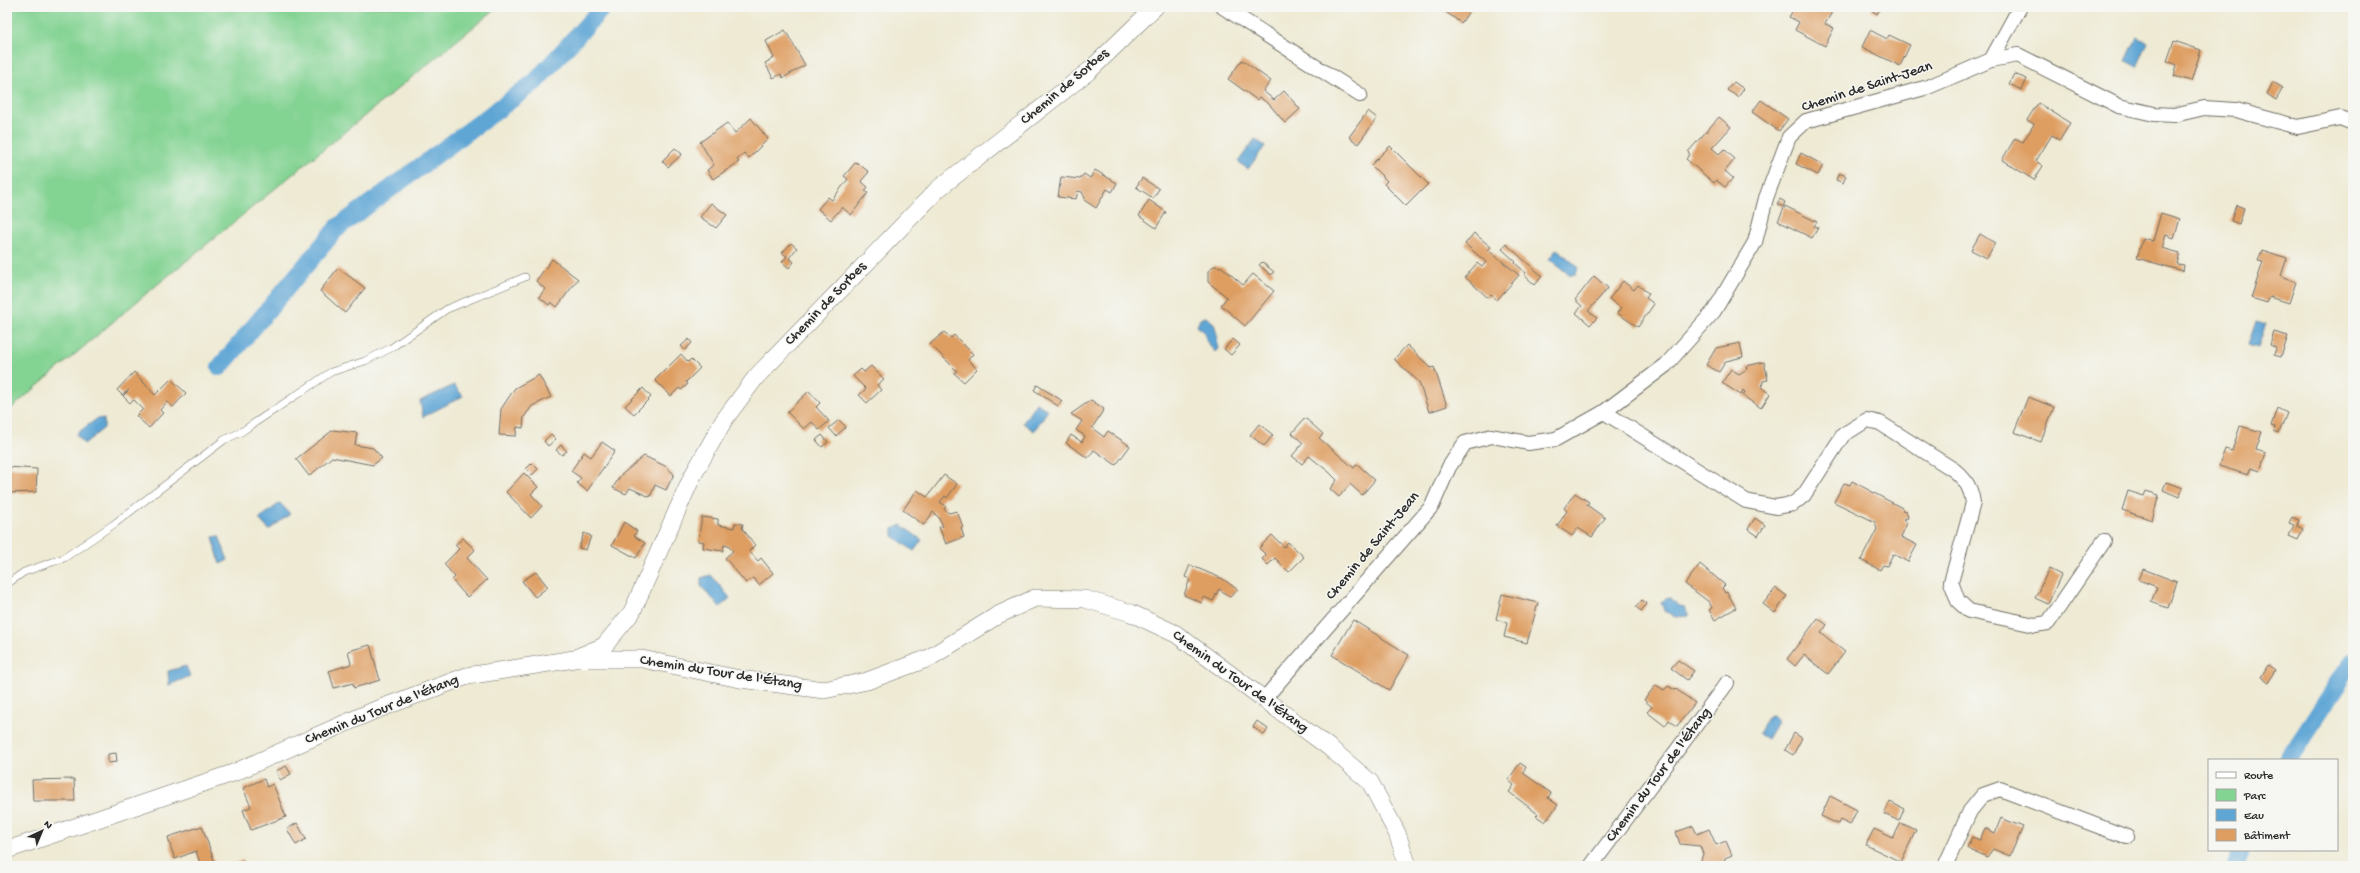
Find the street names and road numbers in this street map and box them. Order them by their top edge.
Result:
street label: Chemin de Sorbes [1017,45,1113,129]
street label: Chemin de Saint-Jean [1799,57,1935,117]
street label: Chemin de Sorbes [781,258,871,350]
street label: Chemin de Saint-Jean [1322,488,1424,604]
street label: Chemin du Tour de l'Étang [1168,627,1312,737]
street label: Chemin du Tour de l'Étang [639,651,803,695]
street label: Chemin du Tour de l'Étang [303,671,461,749]
street label: Chemin du Tour de l'Étang [1602,704,1716,846]

